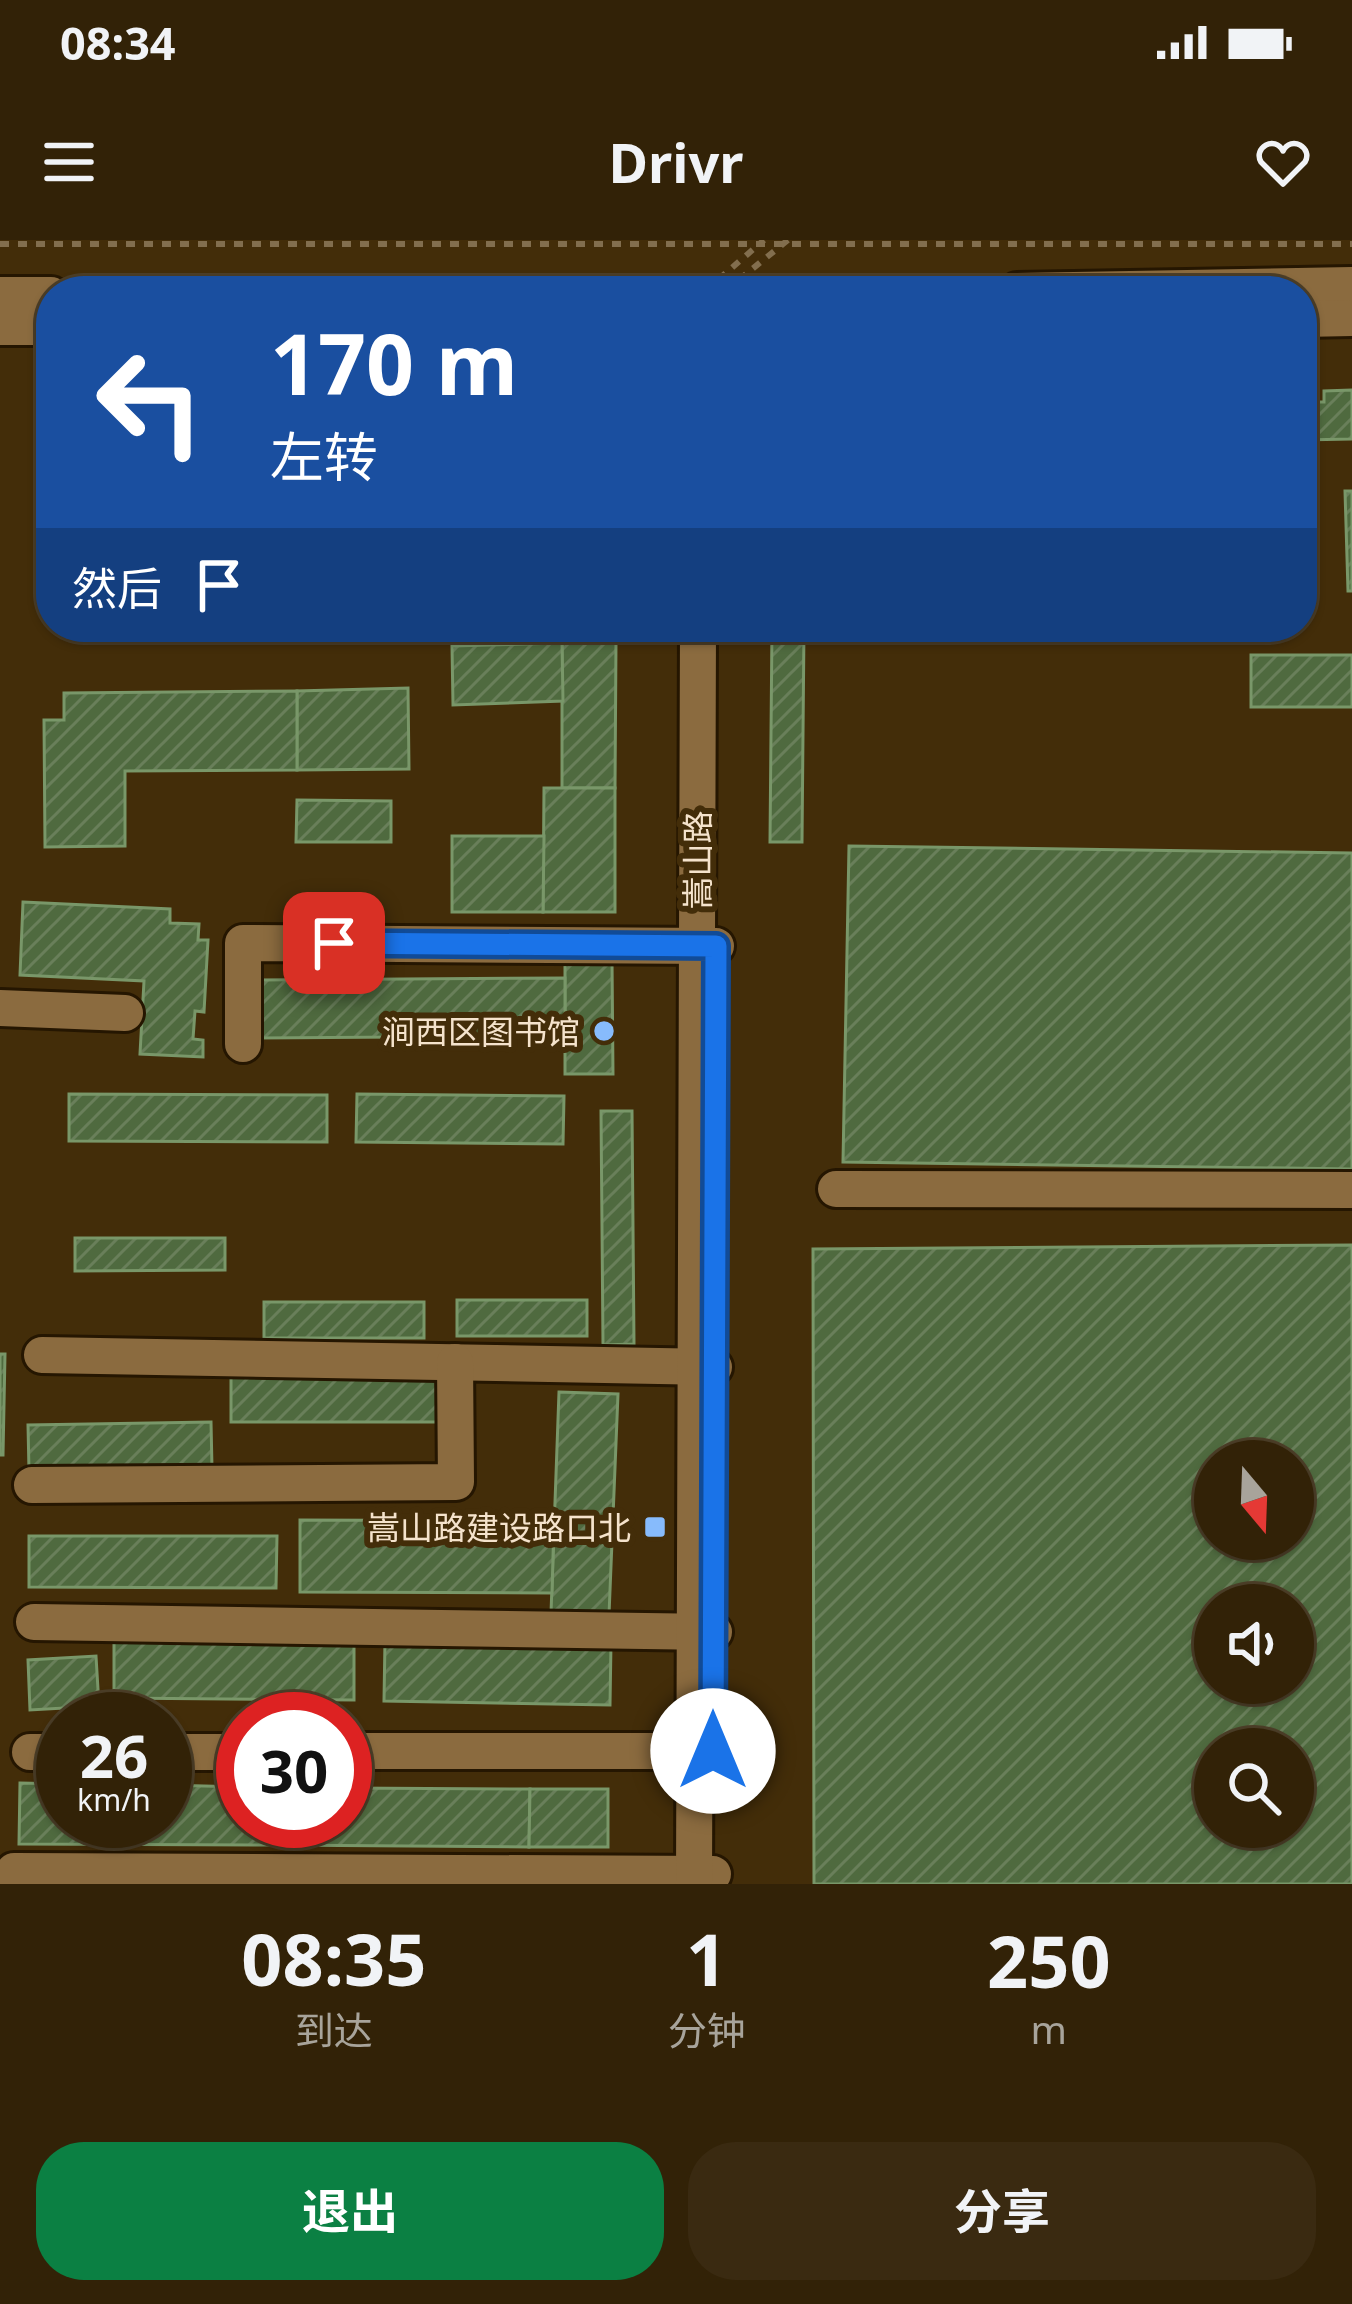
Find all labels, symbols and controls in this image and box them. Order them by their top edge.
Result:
text: 08:34 [60,12,176,73]
text: Drivr [609,125,743,199]
icon: menu [36,129,102,195]
icon: heart [1250,129,1316,195]
text: 170 m [270,305,518,420]
icon: left [72,324,228,480]
text: 左转 [270,419,378,493]
icon: arrive [186,552,252,618]
text: 然后 [72,557,162,618]
street label: 嵩山路 [675,811,720,910]
pin [283,892,385,994]
icon: arrive [301,910,367,976]
place label: 涧西区图书馆 [382,1009,580,1054]
marker: 涧西区图书馆 [591,1018,617,1044]
north arrow [1194,1440,1314,1560]
map controls [1194,1440,1314,1848]
place label: 嵩山路建设路口北 [367,1505,631,1550]
marker: 嵩山路建设路口北 [642,1514,668,1540]
button: sound [1194,1584,1314,1704]
position arrow [650,1688,776,1814]
speed limit sign: 30 [216,1692,372,1848]
text: 26 [80,1714,148,1796]
button: search [1194,1728,1314,1848]
text: km/h [77,1779,151,1820]
text: 08:35 [241,1909,426,2007]
text: 1 [686,1909,727,2007]
text: 250 [987,1911,1111,2009]
text: m [1031,2002,1067,2055]
text: 到达 [295,2003,373,2056]
text: 分钟 [668,2003,746,2056]
button: 退出 [36,2142,664,2280]
button: 分享 [688,2142,1316,2280]

